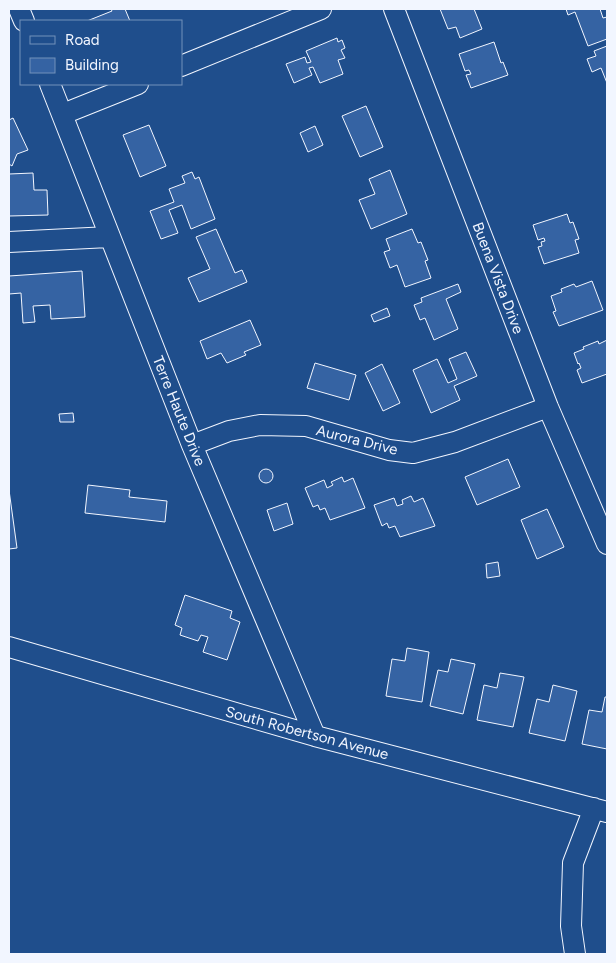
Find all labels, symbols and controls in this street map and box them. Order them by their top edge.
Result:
legend [20,20,182,85]
text: Road [65,31,100,49]
text: Building [65,56,119,74]
street label: Buena Vista Drive [468,220,528,336]
street label: Terre Haute Drive [149,353,209,469]
street label: Aurora Drive [314,421,400,459]
street label: South Robertson Avenue [223,703,391,763]

